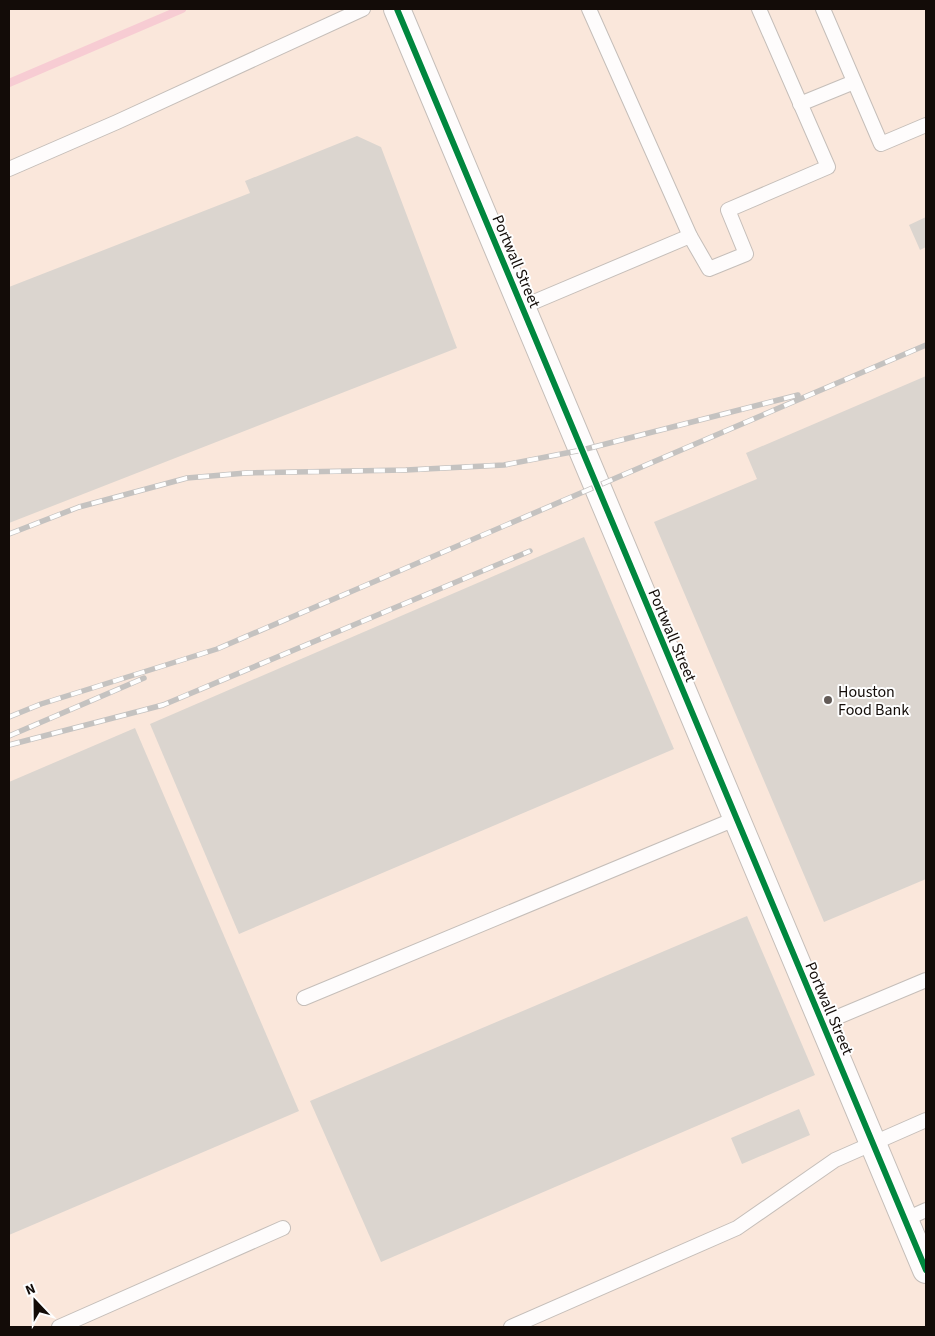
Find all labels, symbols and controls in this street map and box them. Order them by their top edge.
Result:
street label: Portwall Street [487,211,546,312]
street label: Portwall Street [643,585,702,686]
place label: Houston Food Bank [838,681,909,721]
marker: Houston Food Bank [822,694,834,706]
street label: Portwall Street [800,958,859,1059]
north arrow [10,1276,60,1326]
text: N [22,1279,39,1301]

